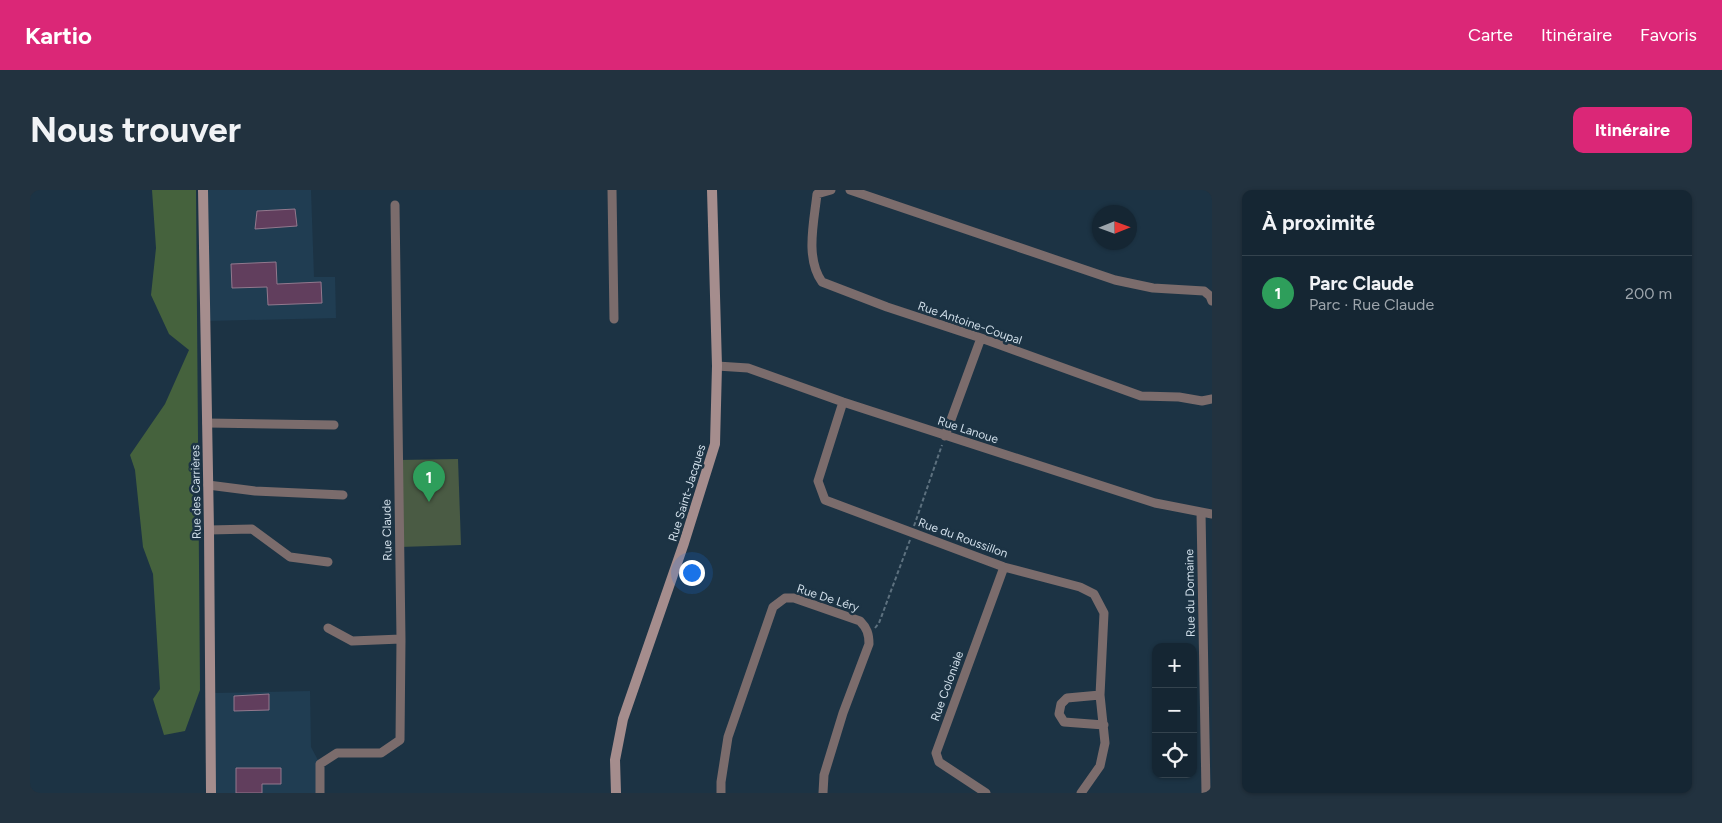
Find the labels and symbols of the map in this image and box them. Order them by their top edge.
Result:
north arrow [1092,205,1137,250]
street label: Rue Antoine-Coupal [916,299,1024,347]
street label: Rue Lanoue [936,414,1001,447]
street label: Rue Saint-Jacques [666,442,709,543]
street label: Rue des Carrières [188,444,204,539]
pin: 1 [413,461,445,502]
street label: Rue Claude [379,499,395,561]
street label: Rue du Roussillon [916,515,1010,561]
street label: Rue du Domaine [1182,548,1198,637]
your location [679,560,705,586]
street label: Rue De Léry [795,581,862,615]
street label: Rue Coloniale [928,649,966,723]

